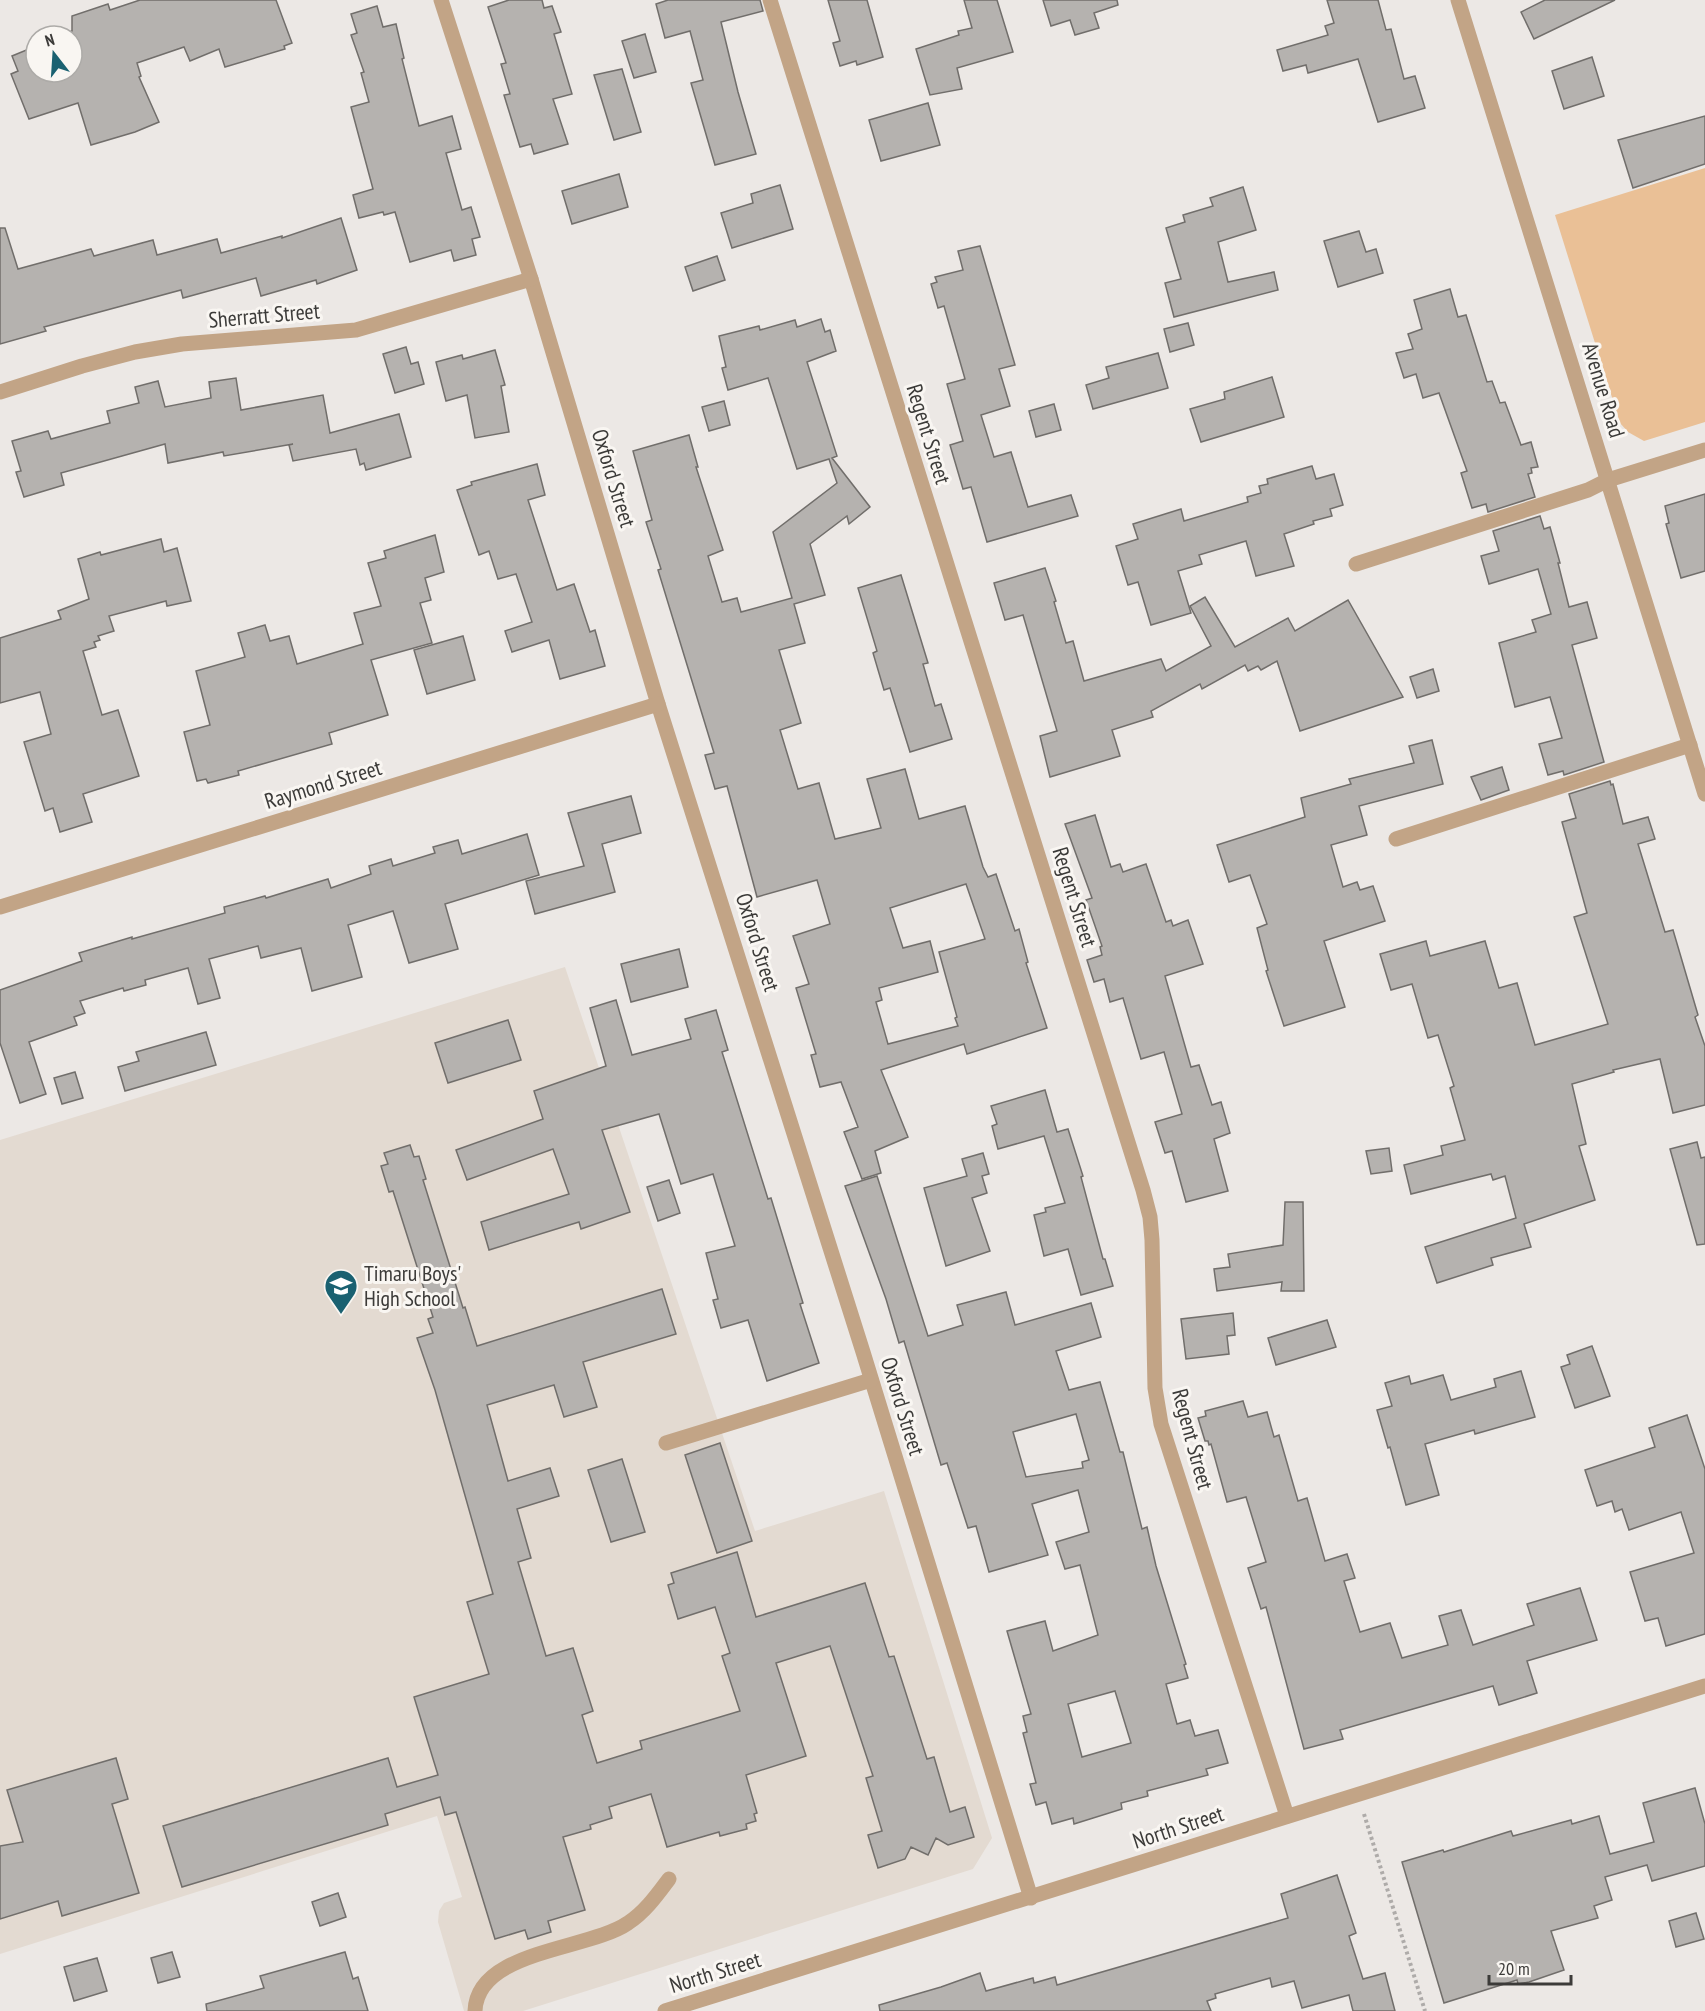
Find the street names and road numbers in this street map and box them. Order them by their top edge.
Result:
street label: Sherratt Street [207,296,321,334]
street label: Avenue Road [1576,339,1632,441]
street label: Regent Street [901,381,957,487]
street label: Oxford Street [586,425,642,531]
street label: Raymond Street [261,753,385,815]
street label: Regent Street [1047,844,1103,950]
street label: Oxford Street [730,889,786,995]
street label: Oxford Street [875,1353,931,1459]
street label: Regent Street [1166,1386,1220,1492]
street label: North Street [1129,1799,1227,1855]
street label: North Street [666,1945,764,1999]

